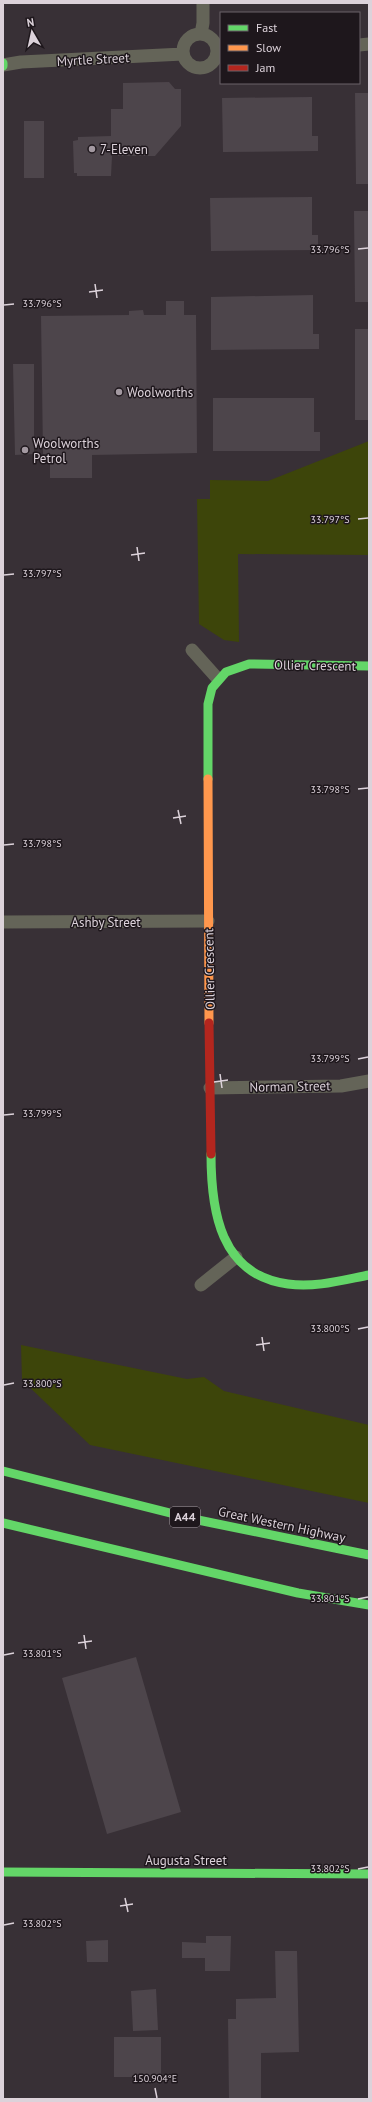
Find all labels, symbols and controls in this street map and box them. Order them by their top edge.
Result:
north arrow [12,12,52,52]
legend [220,12,360,84]
text: N [26,15,35,30]
text: Fast [256,20,277,35]
text: Slow [256,40,281,55]
street label: Myrtle Street [56,49,130,70]
text: Jam [255,60,275,75]
place label: 7-Eleven [100,141,148,158]
marker: 7-Eleven [87,144,97,154]
text: 33.796°S [311,243,349,256]
text: 33.796°S [23,297,61,310]
place label: Woolworths [127,384,193,401]
marker: Woolworths [114,387,124,397]
place label: Woolworths Petrol [33,435,99,467]
marker: Woolworths Petrol [20,445,30,455]
text: 33.797°S [311,513,349,526]
text: 33.797°S [23,567,61,580]
street label: Ollier Crescent [274,656,357,675]
text: 33.798°S [311,783,349,796]
text: 33.798°S [23,837,61,850]
street label: Ashby Street [71,914,141,931]
street label: Ollier Crescent [200,927,219,1010]
text: 33.799°S [311,1052,349,1065]
street label: Norman Street [249,1077,331,1096]
text: 33.799°S [23,1107,61,1120]
text: 33.800°S [311,1322,349,1335]
text: 33.800°S [23,1377,61,1390]
street label: Great Western Highway [217,1503,347,1546]
road number: A44 [170,1507,200,1527]
text: 33.801°S [311,1592,349,1605]
text: 33.801°S [23,1647,61,1660]
street label: Augusta Street [145,1852,227,1869]
text: 33.802°S [311,1862,349,1875]
text: 33.802°S [23,1917,61,1930]
text: 150.904°E [133,2072,177,2085]

